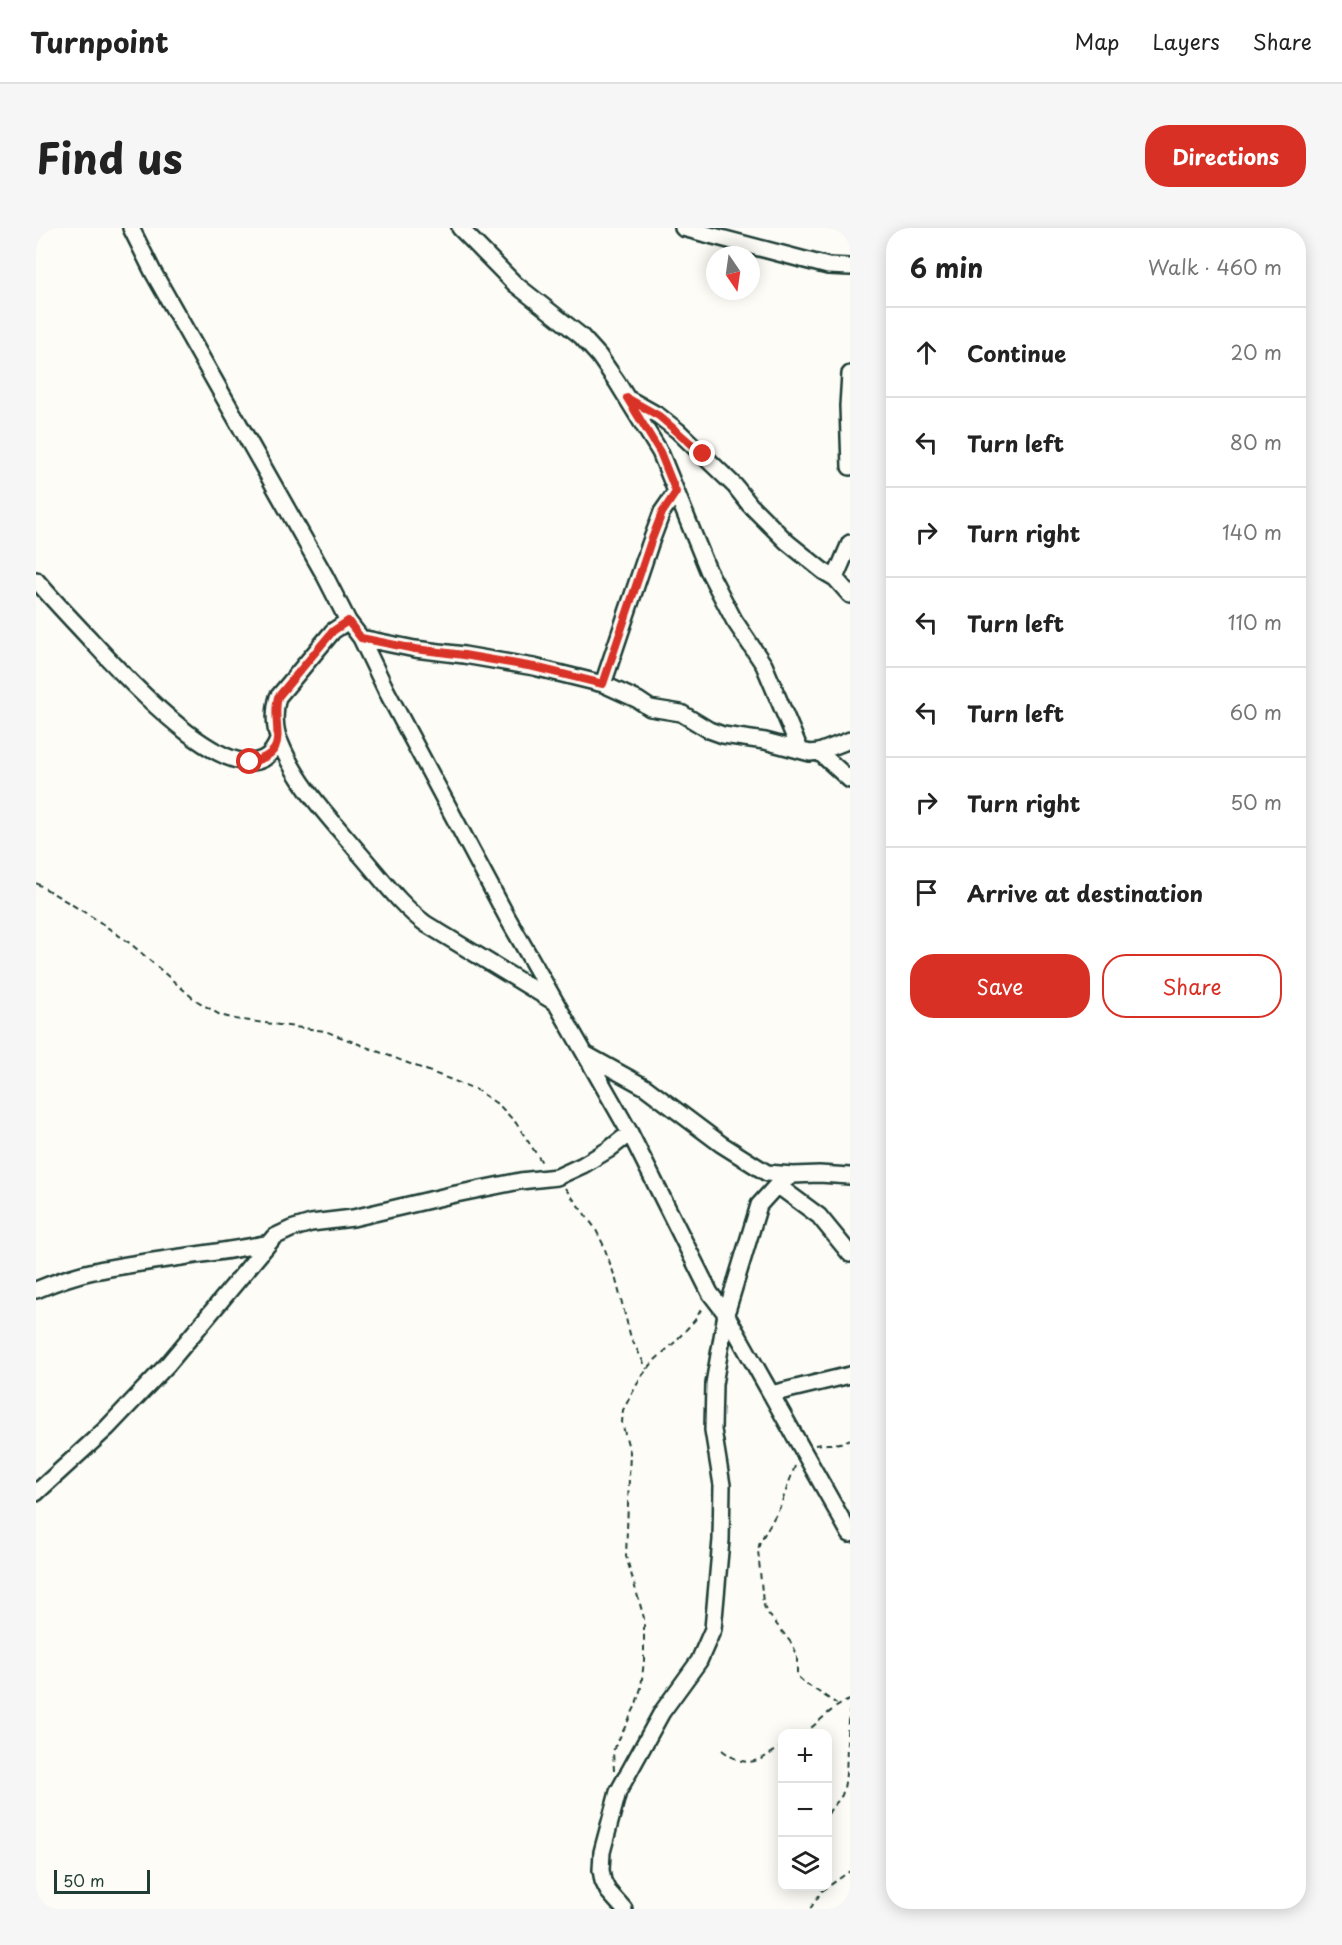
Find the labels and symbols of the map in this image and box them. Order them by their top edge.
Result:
north arrow [706,246,760,300]
route end [689,440,715,466]
route start [236,748,262,774]
scale bar [54,1867,150,1894]

